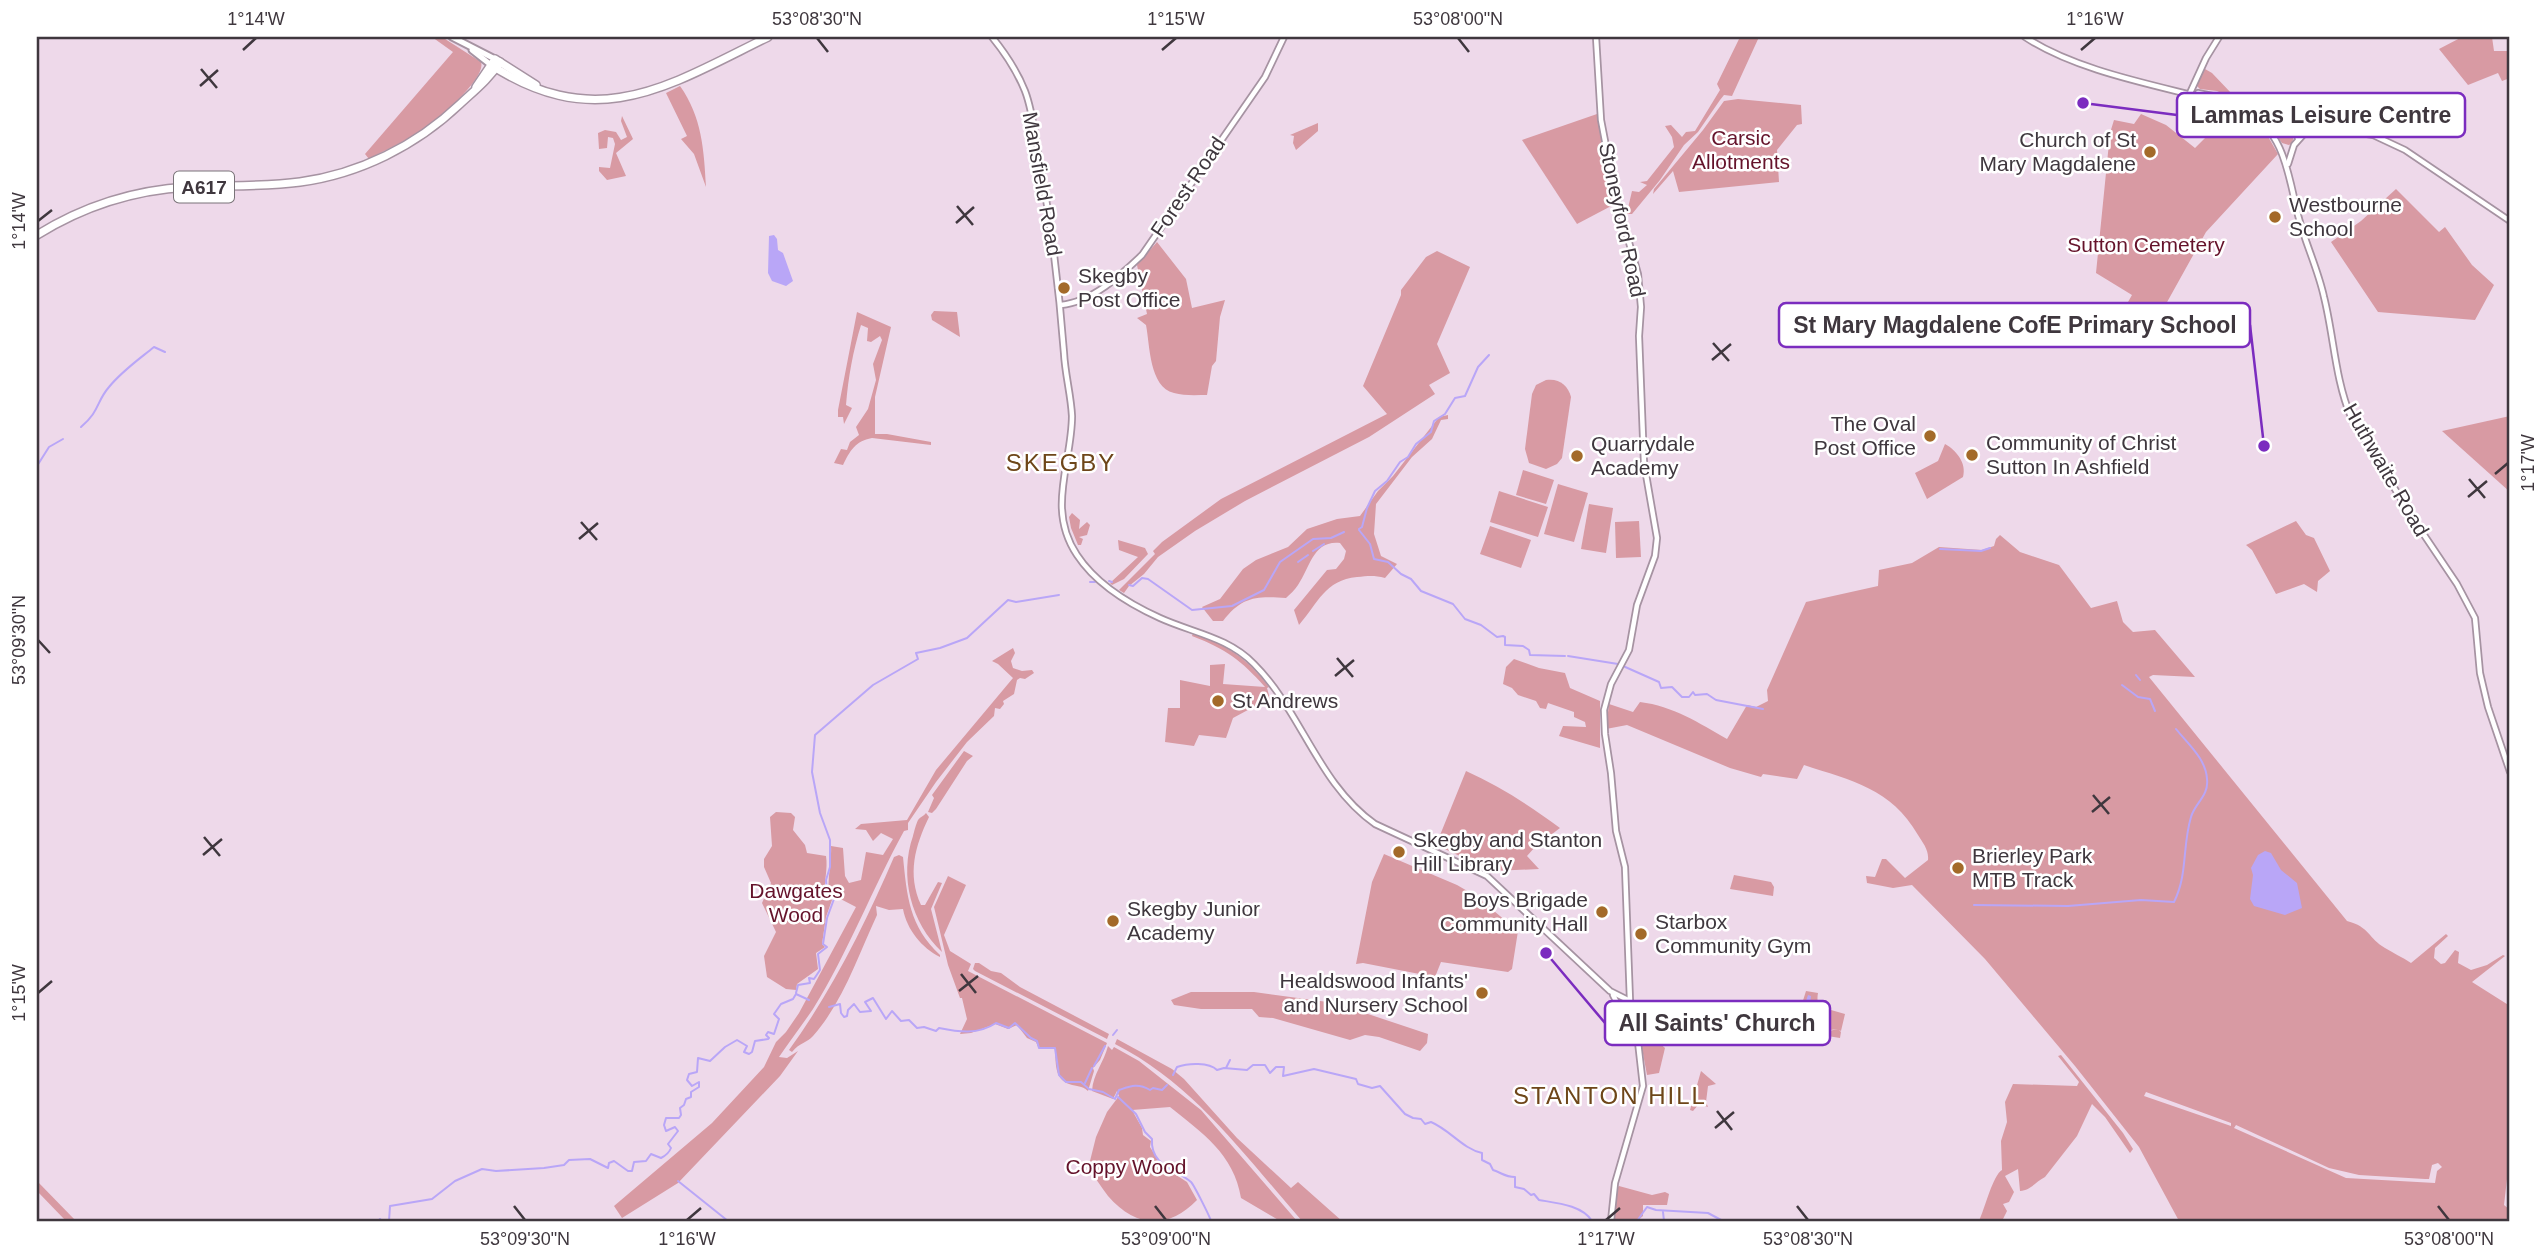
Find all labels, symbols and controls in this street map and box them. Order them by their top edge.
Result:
text: 1°14'W [227,9,285,29]
text: 53°08'30"N [772,9,862,29]
text: 1°15'W [1147,9,1205,29]
text: 53°08'00"N [1413,9,1503,29]
text: 1°16'W [2066,9,2124,29]
callout: Lammas Leisure Centre [2177,93,2465,137]
text: Lammas Leisure Centre [2191,102,2451,128]
street label: Mansfield Road [1018,110,1066,258]
park label: Carsic Allotments [1692,126,1790,173]
place label: Church of St Mary Magdalene [1980,128,2136,175]
street label: Forest Road [1146,132,1229,241]
street label: Stoneyford Road [1595,140,1650,299]
marker: Church of St Mary Magdalene [2142,144,2158,160]
road number: A617 [174,172,234,202]
text: 1°14'W [9,192,29,250]
place label: Westbourne School [2289,193,2402,240]
marker: Westbourne School [2267,209,2283,225]
park label: Sutton Cemetery [2067,233,2225,256]
place label: Skegby Post Office [1078,264,1180,311]
marker: Skegby Post Office [1056,280,1072,296]
callout: St Mary Magdalene CofE Primary School [1779,303,2250,347]
text: St Mary Magdalene CofE Primary School [1793,312,2237,338]
street label: Huthwaite Road [2339,399,2434,540]
place label: The Oval Post Office [1814,412,1916,459]
marker: The Oval Post Office [1922,428,1938,444]
place label: Community of Christ Sutton In Ashfield [1986,431,2176,478]
place label: Quarrydale Academy [1591,432,1695,479]
text: 1°17'W [2518,434,2538,492]
marker: Community of Christ Sutton In Ashfield [1964,447,1980,463]
marker: Quarrydale Academy [1569,448,1585,464]
district label: SKEGBY [1006,449,1116,476]
text: 53°09'30"N [9,595,29,685]
place label: St Andrews [1232,689,1338,712]
marker: St Andrews [1210,693,1226,709]
place label: Skegby and Stanton Hill Library [1413,828,1602,875]
marker: Skegby and Stanton Hill Library [1391,844,1407,860]
place label: Brierley Park MTB Track [1972,844,2093,891]
marker: Brierley Park MTB Track [1950,860,1966,876]
park label: Dawgates Wood [749,879,843,926]
place label: Boys Brigade Community Hall [1440,888,1588,935]
place label: Skegby Junior Academy [1127,897,1260,944]
marker: Boys Brigade Community Hall [1594,904,1610,920]
place label: Starbox Community Gym [1655,910,1811,957]
marker: Skegby Junior Academy [1105,913,1121,929]
marker: Starbox Community Gym [1633,926,1649,942]
text: 1°15'W [9,964,29,1022]
place label: Healdswood Infants' and Nursery School [1280,969,1468,1016]
marker: Healdswood Infants' and Nursery School [1474,985,1490,1001]
callout: All Saints' Church [1605,1001,1830,1045]
text: All Saints' Church [1618,1010,1816,1036]
district label: STANTON HILL [1513,1082,1707,1109]
park label: Coppy Wood [1065,1155,1187,1178]
text: 53°09'30"N [480,1229,570,1249]
text: 1°16'W [658,1229,716,1249]
text: 53°09'00"N [1121,1229,1211,1249]
text: 1°17'W [1577,1229,1635,1249]
text: 53°08'30"N [1763,1229,1853,1249]
text: 53°08'00"N [2404,1229,2494,1249]

